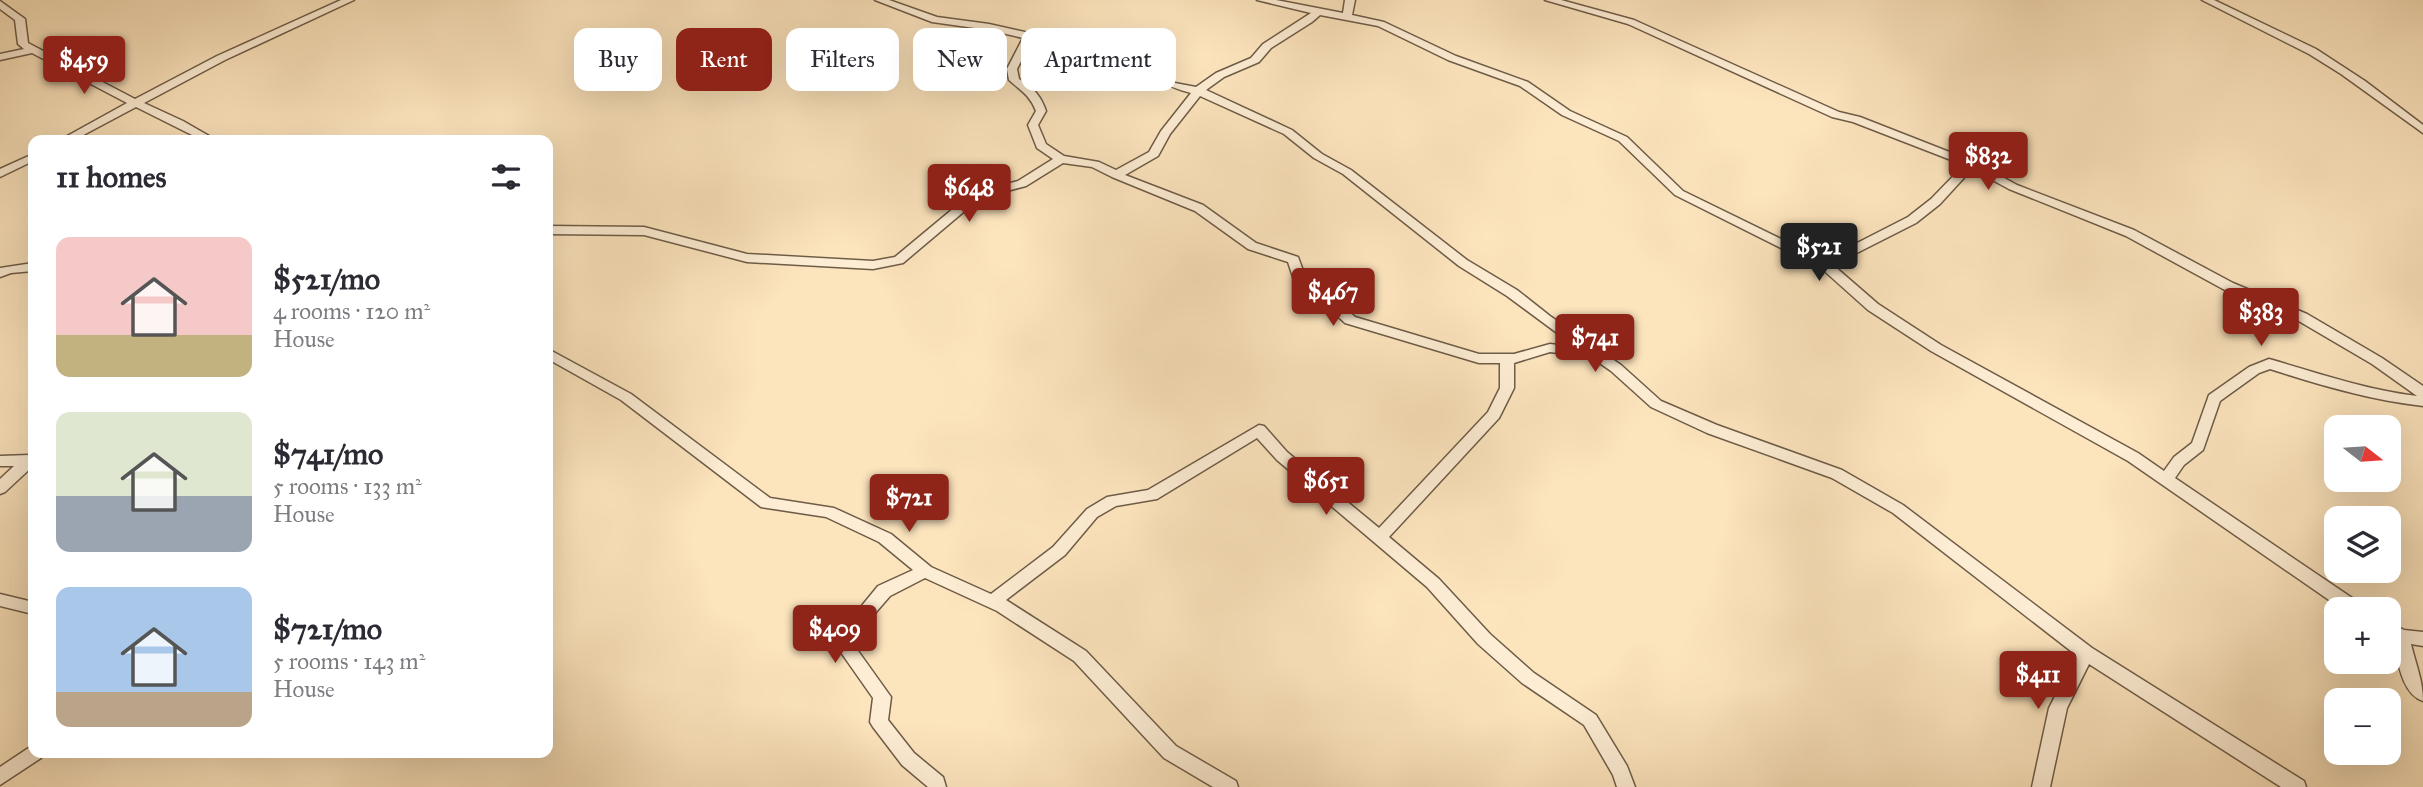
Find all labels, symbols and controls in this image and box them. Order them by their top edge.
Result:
chip: Buy [574,28,662,91]
chip: Rent [676,28,772,91]
chip: Filters [786,28,899,91]
chip: New [913,28,1007,91]
chip: Apartment [1021,28,1176,91]
pin: $459 [43,36,125,96]
text: $459 [59,45,109,73]
pin: $832 [1947,132,2029,192]
text: $832 [1965,141,2011,169]
icon: filters [487,158,525,196]
text: 11 homes [56,159,167,195]
pin: $648 [928,164,1010,224]
text: $648 [944,173,994,201]
pin: $521 [1778,224,1860,283]
text: $521 [1797,232,1841,260]
text: $521/mo [273,261,380,297]
icon: home [112,265,196,349]
pin: $467 [1292,268,1374,328]
text: $467 [1308,277,1358,305]
pin: $383 [2220,288,2302,348]
text: 4 rooms · 120 m² [273,297,430,325]
text: $383 [2239,297,2283,325]
pin: $741 [1554,314,1636,374]
text: $741 [1571,323,1619,351]
text: House [273,325,335,353]
north arrow [2324,415,2401,492]
map controls [2324,415,2401,765]
text: $741/mo [273,436,383,472]
icon: home [112,440,196,524]
pin: $651 [1285,458,1367,517]
text: $651 [1303,466,1349,494]
text: 5 rooms · 133 m² [273,472,422,500]
pin: $721 [868,475,950,534]
text: $721 [886,483,932,511]
text: House [273,500,335,528]
button: layers [2324,506,2401,583]
button: + [2324,597,2401,674]
pin: $409 [794,606,876,665]
text: $721/mo [273,611,382,647]
text: $409 [809,614,861,642]
icon: home [112,615,196,699]
text: 5 rooms · 143 m² [273,647,425,675]
pin: $411 [1997,652,2079,711]
text: $411 [2016,660,2060,688]
text: House [273,675,335,703]
button: − [2324,688,2401,765]

